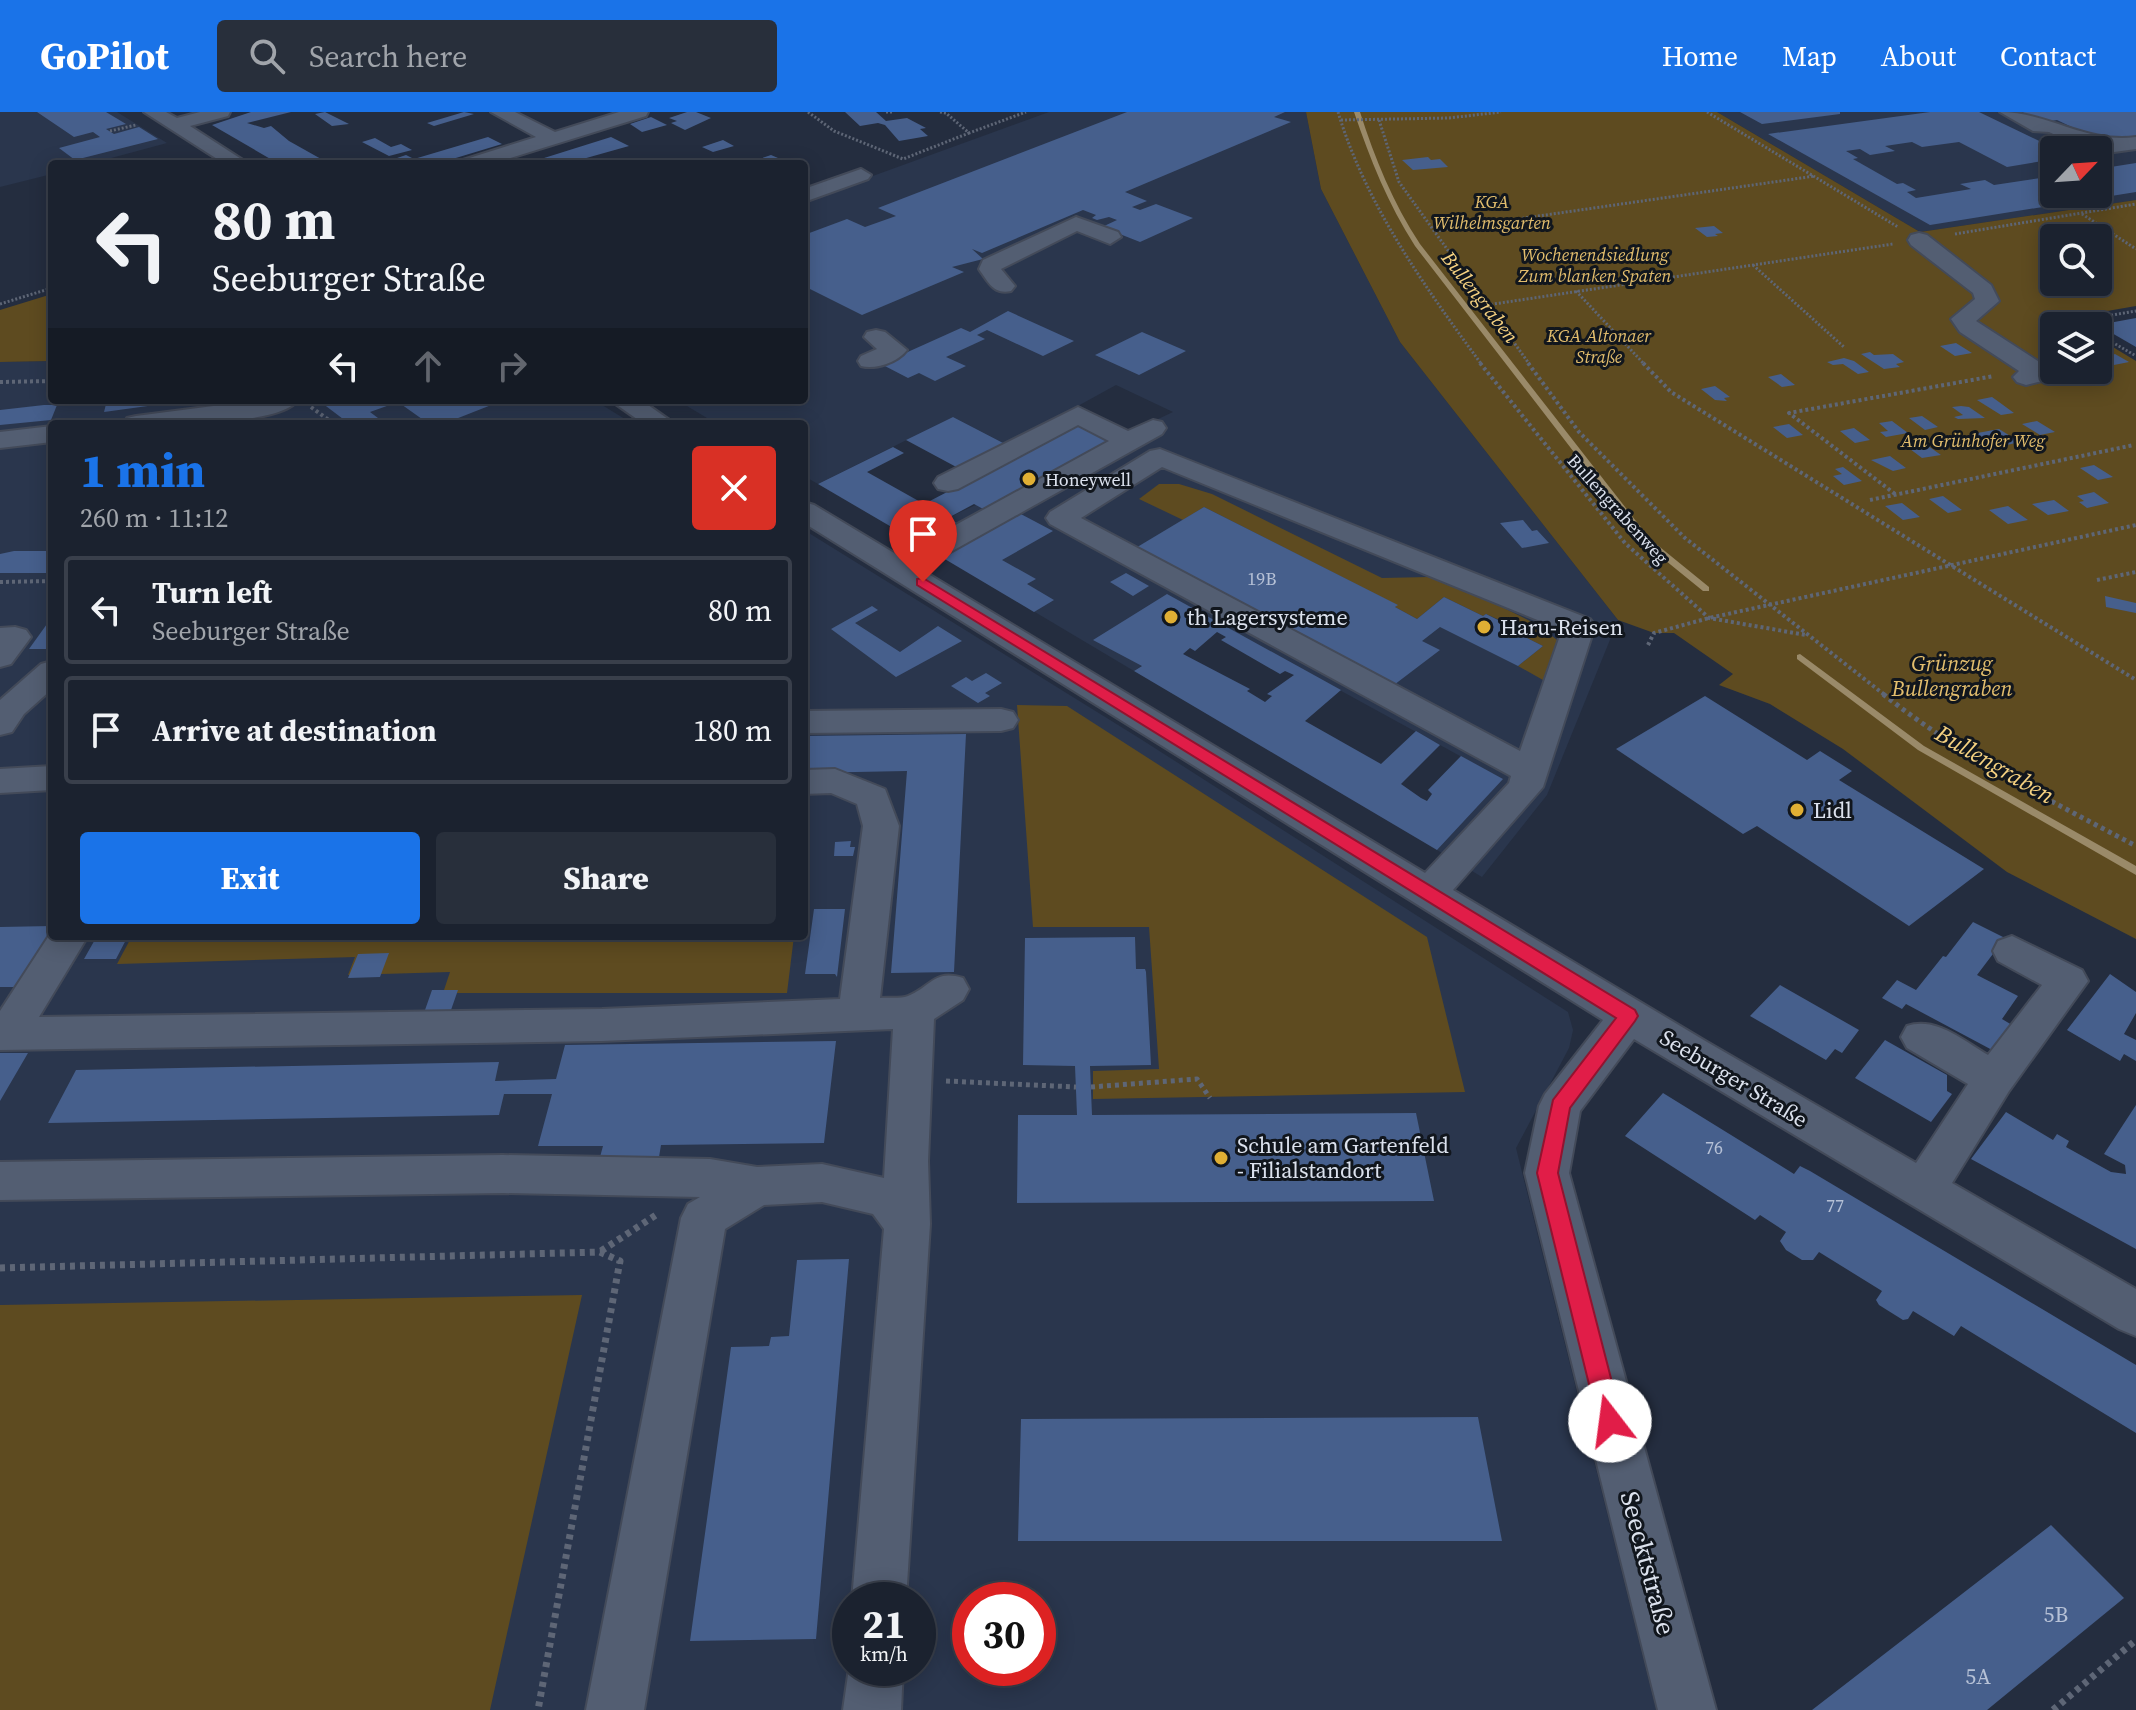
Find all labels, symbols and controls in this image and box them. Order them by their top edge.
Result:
search box [217,20,777,92]
text: GoPilot [40,30,169,82]
icon: search [245,34,289,78]
text: Search here [309,36,467,77]
text: Home [1662,37,1738,75]
text: Map [1782,37,1837,75]
text: About [1881,37,1956,75]
text: Contact [2000,37,2096,75]
north arrow [2040,136,2112,208]
map controls [2040,136,2112,384]
text: 80 m [212,181,335,258]
park label: KGA Wilhelmsgarten [1433,189,1551,235]
icon: left [80,192,184,296]
button: search [2040,224,2112,296]
park label: Wochenendsiedlung Zum blanken Spaten [1518,242,1671,288]
water label: Bullengraben [1434,244,1525,350]
text: Seeburger Straße [212,254,486,303]
button: layers [2040,312,2112,384]
park label: KGA Altonaer Straße [1546,323,1652,369]
icon: left [322,344,366,388]
icon: ahead [406,344,450,388]
icon: right [490,344,534,388]
park label: Am Grünhofer Weg [1900,428,2046,453]
text: 1 min [80,437,205,503]
button: close [692,446,776,530]
street label: Bullengrabenweg [1562,449,1674,569]
place label: Honeywell [1045,467,1131,492]
marker: Honeywell [1020,470,1038,488]
text: 260 m · 11:12 [80,500,228,536]
pin [889,500,957,582]
icon: arrive [901,512,945,556]
house number: 19B [1247,566,1277,591]
text: Turn left [152,572,272,613]
icon: left [84,588,128,632]
text: 80 m [708,590,772,631]
place label: th Lagersysteme [1187,602,1348,632]
marker: th Lagersysteme [1162,608,1180,626]
place label: Haru-Reisen [1500,612,1623,642]
text: Seeburger Straße [152,613,350,649]
marker: Haru-Reisen [1475,618,1493,636]
park label: Grünzug Bullengraben [1890,648,2013,703]
icon: arrive [84,708,128,752]
text: Arrive at destination [152,710,437,751]
text: 180 m [693,710,772,751]
water label: Bullengraben [1929,716,2061,812]
place label: Lidl [1813,795,1852,825]
marker: Lidl [1788,801,1806,819]
button: Exit [80,832,420,924]
button: Share [436,832,776,924]
street label: Seeburger Straße [1655,1022,1813,1134]
place label: Schule am Gartenfeld - Filialstandort [1237,1130,1449,1185]
house number: 76 [1705,1135,1723,1160]
marker: Schule am Gartenfeld - Filialstandort [1212,1149,1230,1167]
house number: 77 [1826,1193,1844,1218]
position arrow [1568,1379,1652,1463]
street label: Seecktstraße [1612,1487,1684,1639]
speed limit sign: 30 [952,1582,1056,1686]
text: 21 [862,1597,906,1651]
house number: 5B [2044,1599,2068,1629]
text: km/h [860,1640,908,1668]
house number: 5A [1965,1661,1991,1691]

